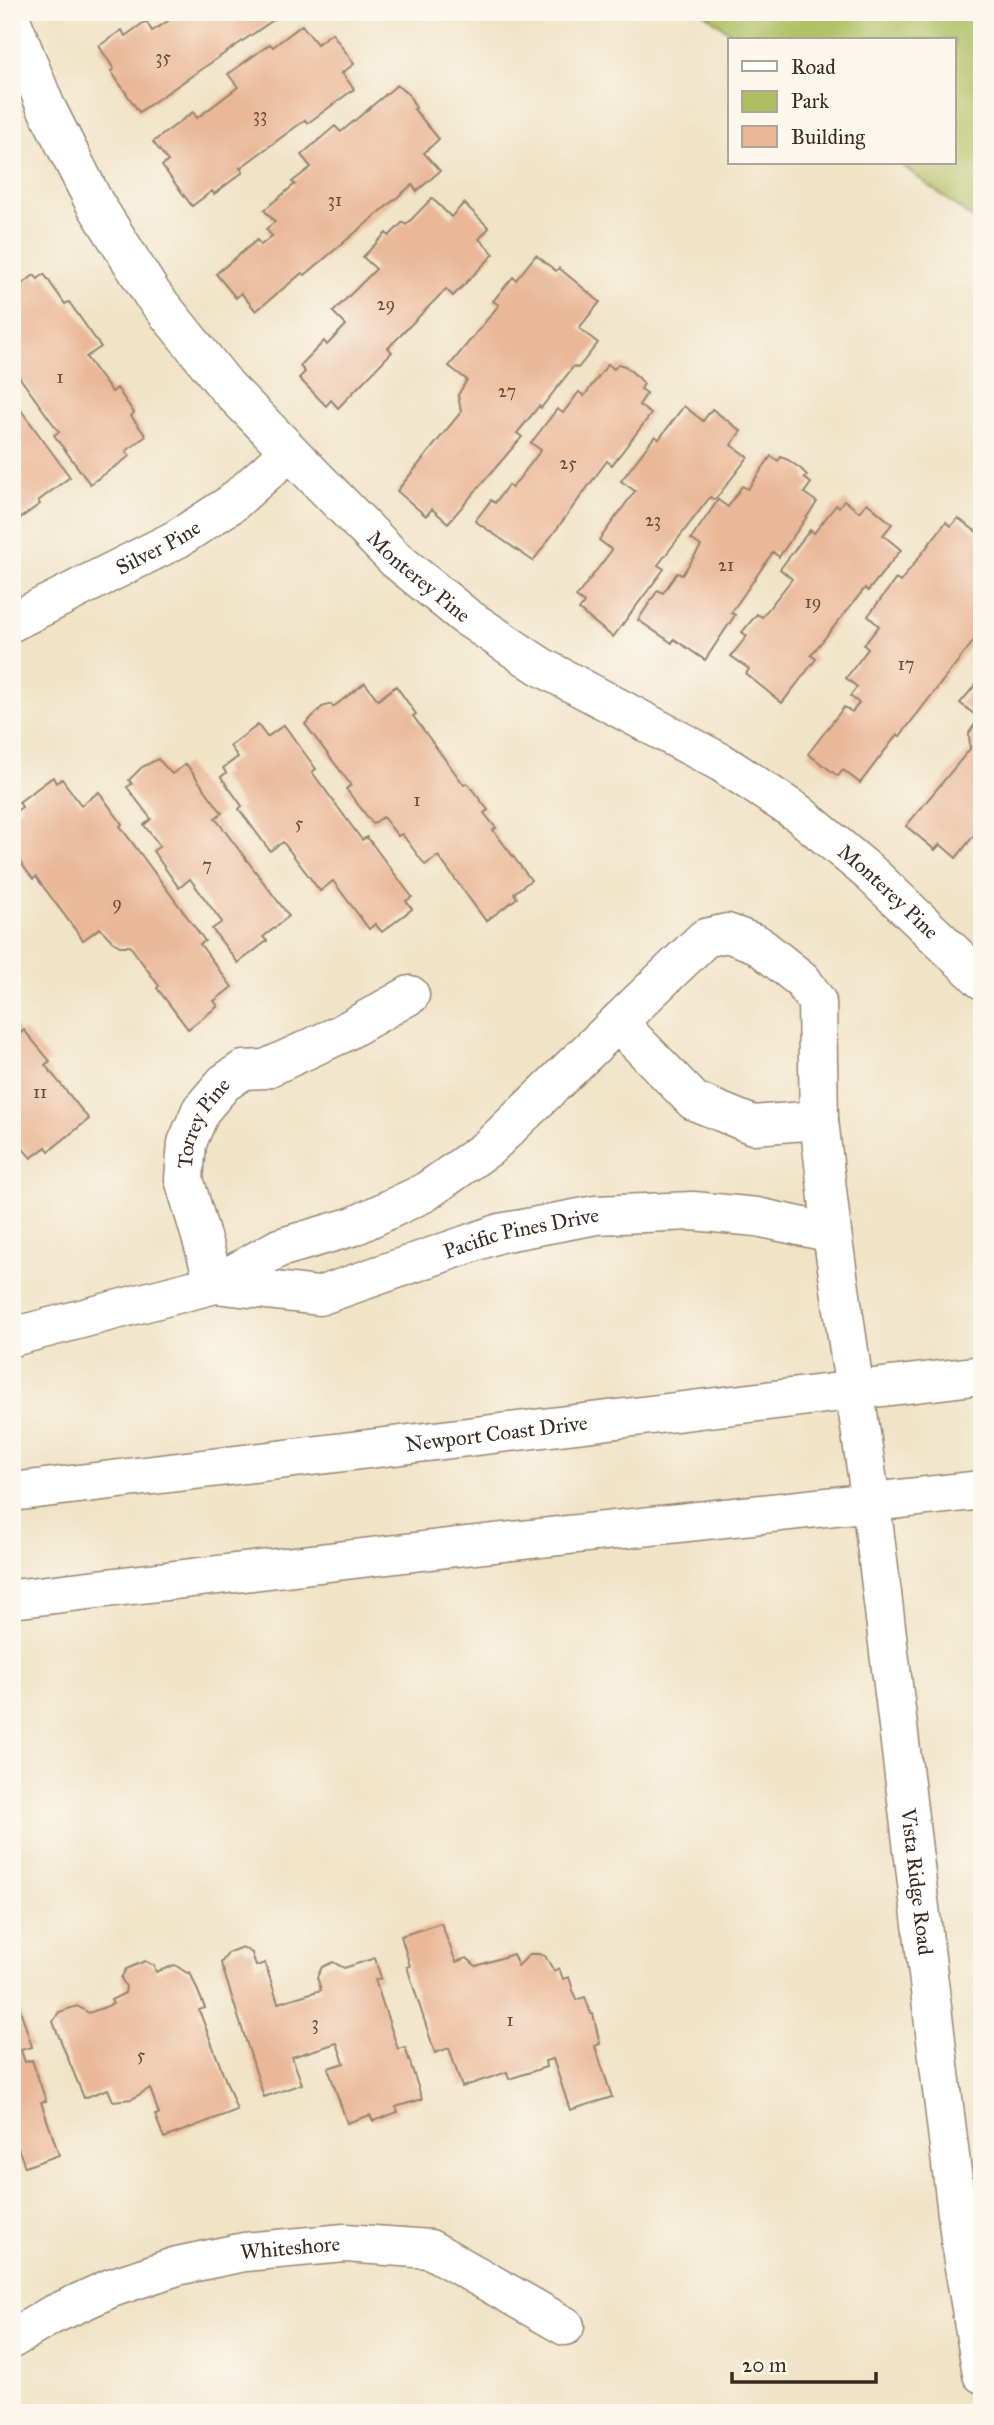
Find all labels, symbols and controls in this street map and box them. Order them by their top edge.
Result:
legend [728,38,956,164]
house number: 35 [155,46,171,68]
text: Road [791,54,836,80]
text: Park [791,88,829,114]
house number: 33 [253,104,267,126]
text: Building [791,124,865,150]
house number: 31 [328,189,342,211]
house number: 29 [377,293,395,315]
house number: 1 [56,366,64,388]
house number: 27 [498,380,516,402]
house number: 25 [559,452,577,474]
house number: 23 [645,509,661,531]
street label: Silver Pine [111,514,206,581]
street label: Monterey Pine [361,525,476,628]
house number: 21 [718,554,734,576]
house number: 19 [805,591,821,613]
house number: 17 [898,653,914,675]
house number: 1 [413,789,421,811]
house number: 5 [295,812,304,834]
street label: Monterey Pine [832,839,944,945]
house number: 7 [202,854,212,876]
house number: 9 [112,892,122,914]
street label: Torrey Pine [172,1072,236,1170]
house number: 11 [33,1081,47,1103]
street label: Pacific Pines Drive [440,1202,601,1265]
street label: Newport Coast Drive [404,1410,589,1457]
street label: Vista Ridge Road [895,1806,939,1957]
house number: 1 [506,2009,514,2031]
house number: 3 [311,2012,319,2034]
house number: 5 [137,2044,146,2066]
street label: Whiteshore [239,2230,342,2265]
scale bar [732,2341,875,2385]
text: 20 m [742,2352,787,2378]

